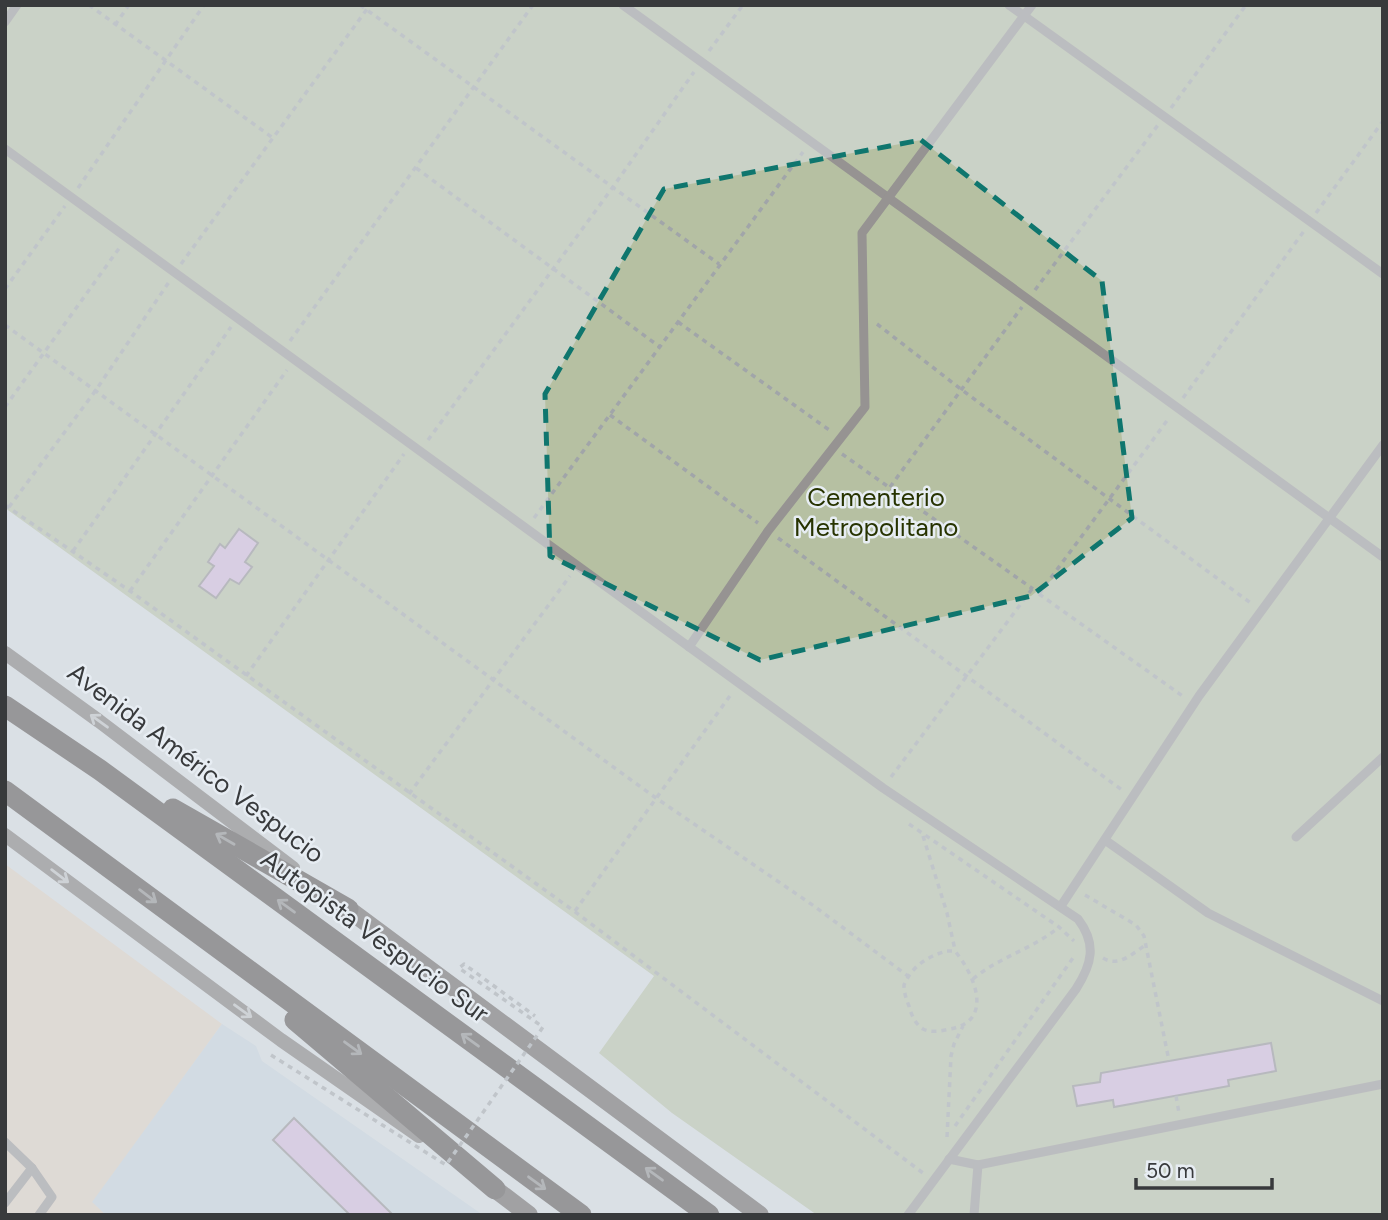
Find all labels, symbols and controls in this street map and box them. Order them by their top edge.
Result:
park label: Cementerio Metropolitano [794,481,958,543]
street label: Avenida Américo Vespucio [61,656,331,870]
one-way arrow [90,714,109,729]
one-way arrow [215,832,235,846]
street label: Autopista Vespucio Sur [255,843,495,1030]
one-way arrow [50,868,69,883]
one-way arrow [138,889,156,904]
one-way arrow [277,899,296,913]
one-way arrow [233,1004,252,1018]
one-way arrow [461,1033,480,1048]
one-way arrow [343,1041,362,1055]
scale bar [1136,1146,1272,1190]
text: 50 m [1146,1158,1195,1183]
one-way arrow [645,1167,664,1182]
one-way arrow [527,1175,546,1190]

